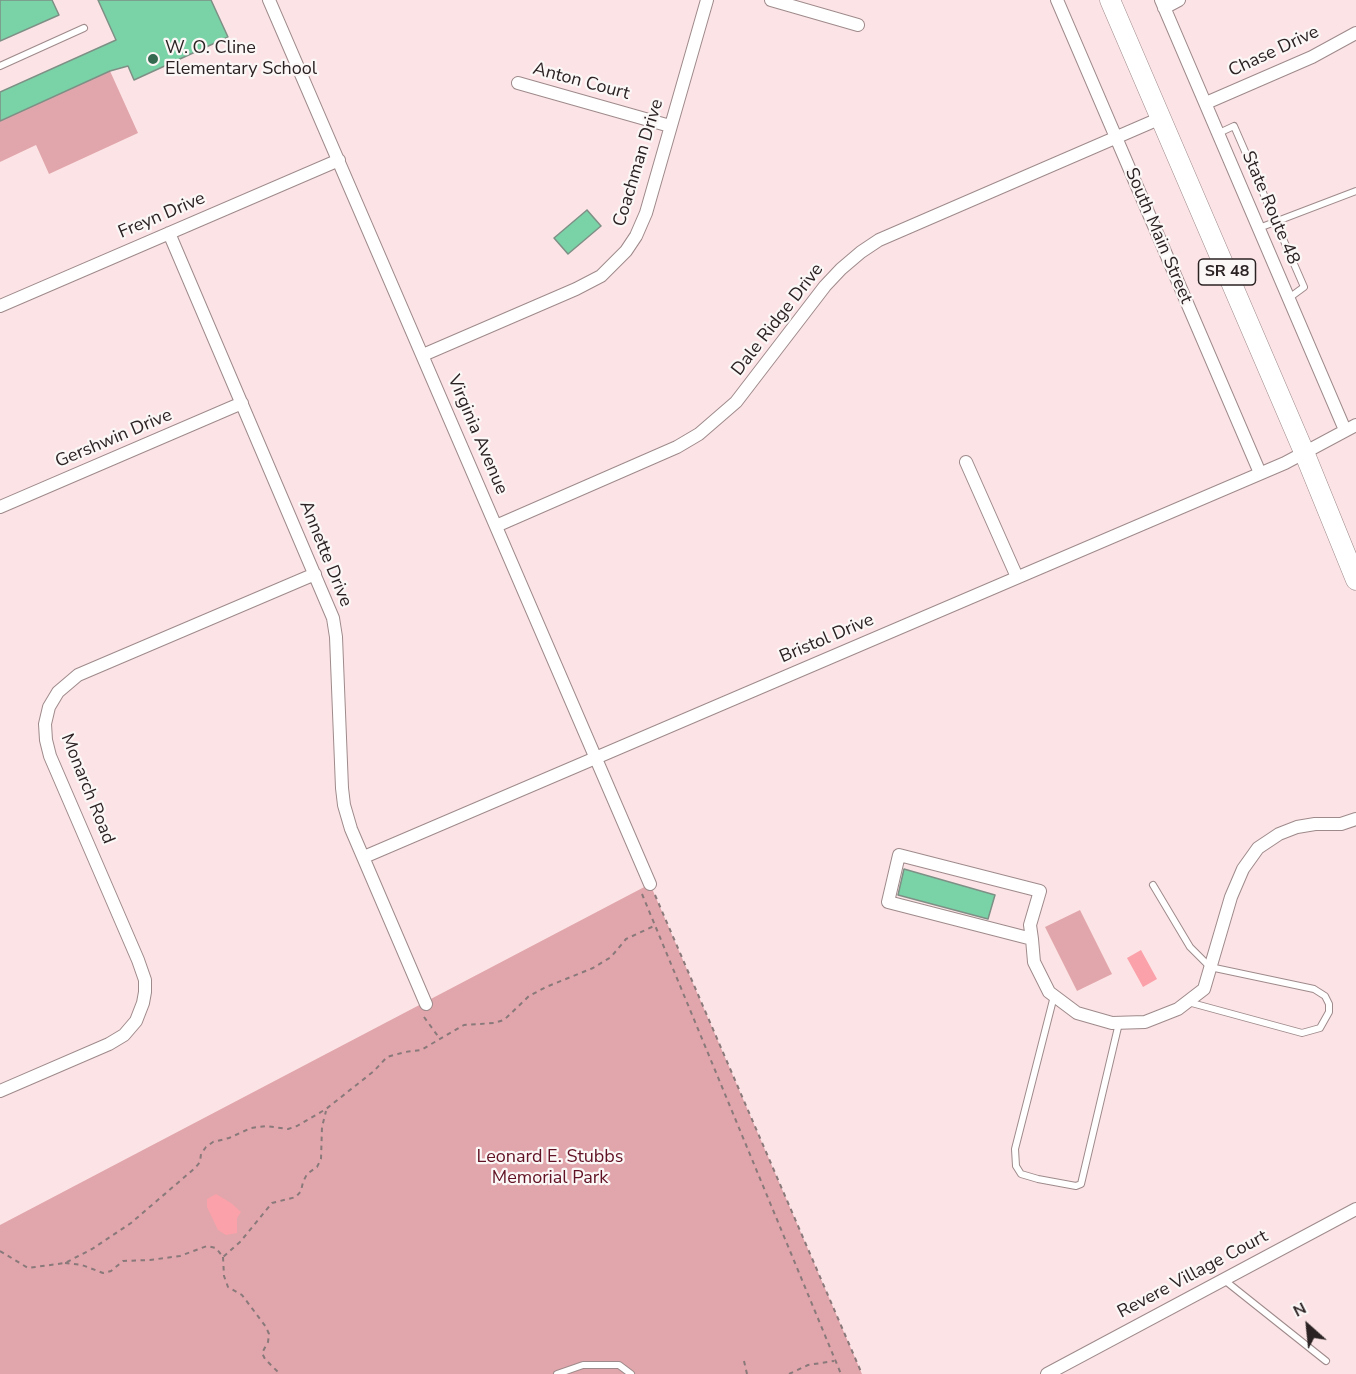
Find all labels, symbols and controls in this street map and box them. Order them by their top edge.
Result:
street label: Chase Drive [1225,22,1323,82]
place label: W. O. Cline Elementary School [165,38,317,80]
marker: W. O. Cline Elementary School [146,52,160,66]
street label: Anton Court [530,59,632,105]
street label: Coachman Drive [609,97,669,229]
street label: State Route 48 [1236,148,1304,268]
street label: South Main Street [1120,165,1196,307]
street label: Freyn Drive [115,188,209,244]
road number: SR 48 [1198,259,1256,285]
street label: Dale Ridge Drive [727,260,829,380]
street label: Virginia Avenue [442,372,512,498]
street label: Gershwin Drive [52,405,176,473]
street label: Annette Drive [294,498,356,610]
street label: Bristol Drive [777,609,877,669]
street label: Monarch Road [55,731,119,847]
park label: Leonard E. Stubbs Memorial Park [477,1147,623,1190]
street label: Revere Village Court [1114,1226,1272,1324]
north arrow [1278,1296,1338,1356]
text: N [1290,1297,1310,1322]

